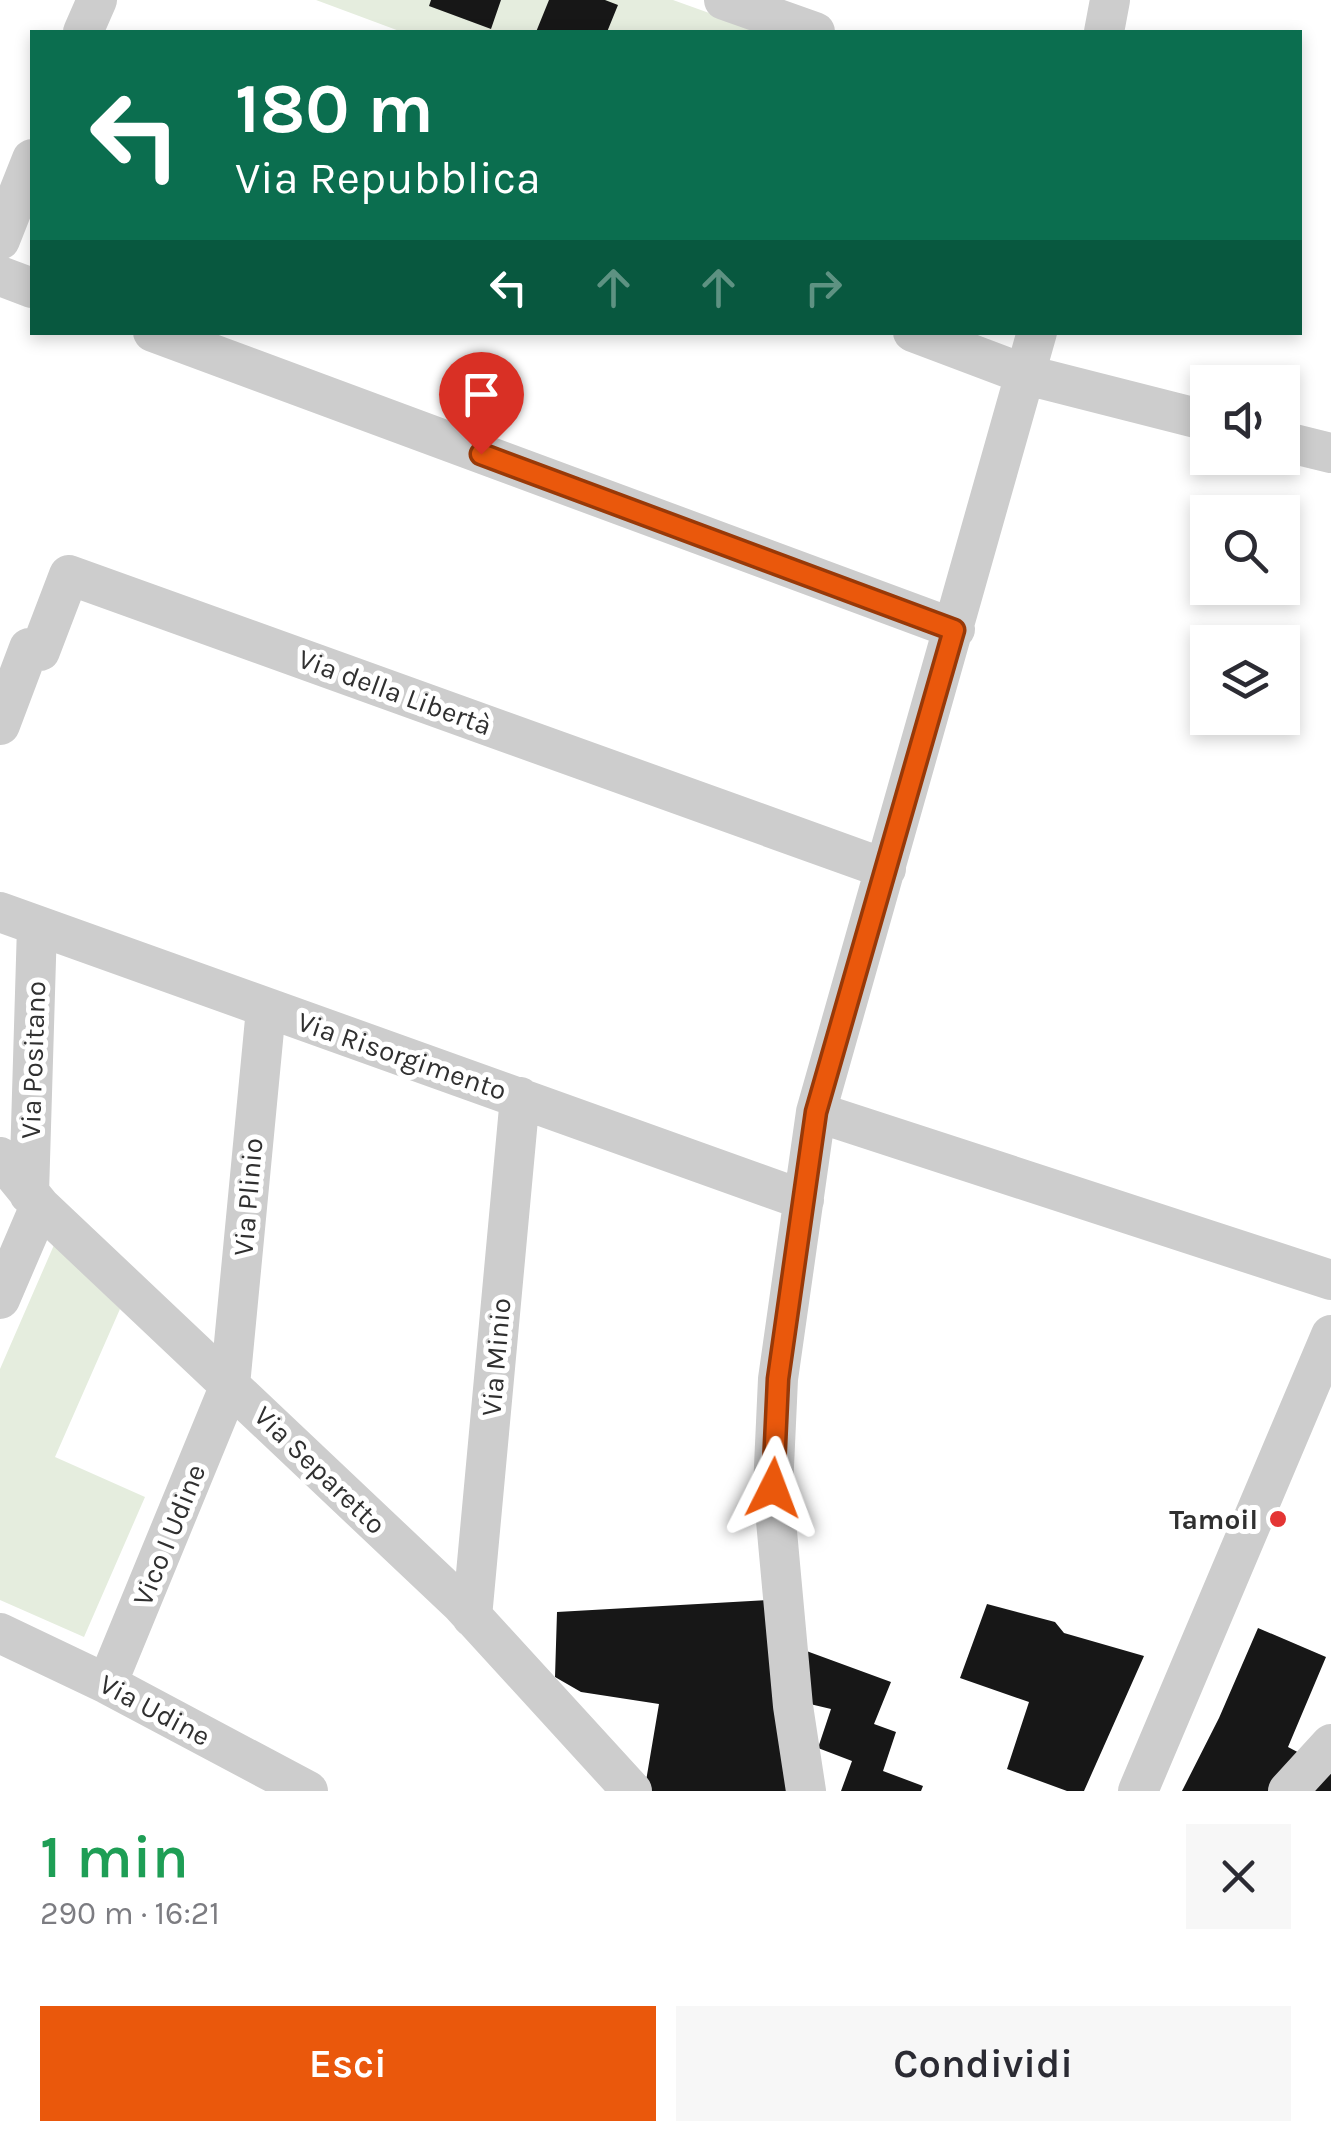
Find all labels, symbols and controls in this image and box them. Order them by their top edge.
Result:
text: 180 m [235,68,434,150]
icon: left [70,70,200,200]
text: Via Repubblica [235,152,541,204]
icon: left [481,260,536,315]
icon: ahead [586,260,641,315]
icon: ahead [691,260,746,315]
icon: right [796,260,851,315]
pin [439,352,524,455]
map controls [1190,365,1300,735]
button: sound [1190,365,1300,475]
icon: arrive [454,367,509,422]
button: search [1190,495,1300,605]
button: layers [1190,625,1300,735]
street label: Via della Libertà [294,642,496,742]
street label: Via Positano [14,980,52,1140]
street label: Via Risorgimento [293,1005,511,1107]
street label: Via Plinio [226,1137,270,1257]
street label: Via Minio [474,1296,518,1418]
street label: Via Separetto [247,1399,393,1541]
position arrow [721,1436,825,1540]
street label: Vico I Udine [126,1460,212,1610]
place label: Tamoil [1169,1503,1258,1536]
marker: Tamoil [1267,1508,1289,1530]
street label: Via Udine [94,1667,216,1753]
text: 1 min [40,1822,189,1892]
button: close [1186,1824,1291,1929]
text: 290 m · 16:21 [40,1895,220,1932]
button: Esci [40,2006,656,2121]
button: Condividi [676,2006,1291,2121]

